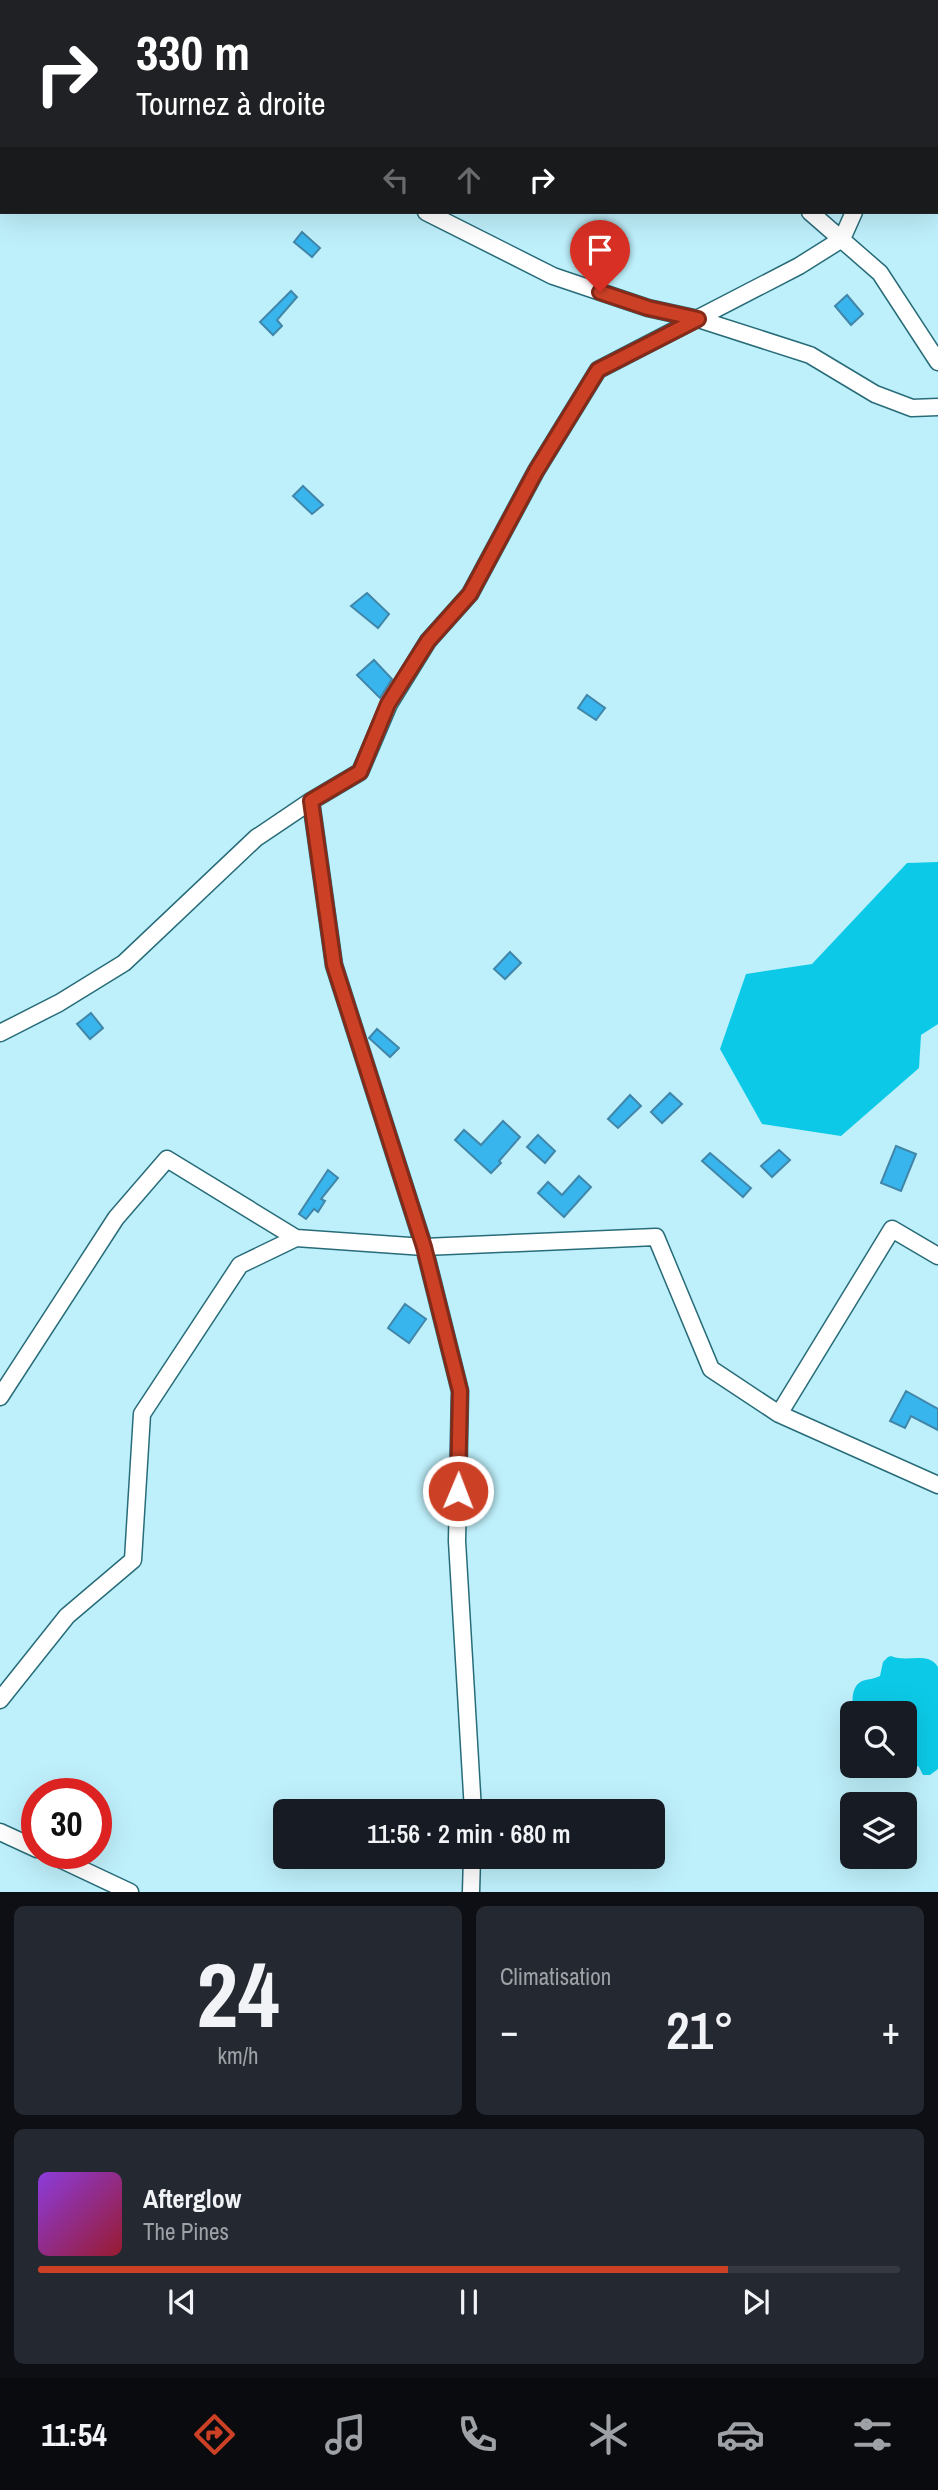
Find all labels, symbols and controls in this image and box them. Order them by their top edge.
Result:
text: 330 m [136,19,250,85]
icon: right [21,28,112,119]
text: Tournez à droite [136,82,326,125]
icon: left [377,161,415,199]
icon: ahead [450,161,488,199]
icon: right [523,161,561,199]
pin [570,220,630,292]
icon: arrive [581,231,619,269]
position arrow [421,1454,495,1528]
map controls [840,1701,917,1869]
button: search [840,1701,917,1778]
speed limit sign: 30 [21,1778,112,1869]
button: layers [840,1792,917,1869]
text: 11:56 · 2 min · 680 m [367,1816,571,1851]
text: 24 [197,1933,280,2055]
text: Climatisation [500,1961,611,1992]
text: 21° [666,1995,734,2065]
text: − [500,2005,518,2056]
text: + [882,2005,900,2056]
text: km/h [218,2040,258,2071]
text: Afterglow [143,2181,241,2216]
text: The Pines [143,2216,229,2247]
icon: previous [163,2283,201,2321]
icon: pause [450,2283,488,2321]
icon: next [737,2283,775,2321]
icon: directions [190,2410,239,2459]
icon: music [321,2410,370,2459]
icon: phone [453,2410,502,2459]
icon: climate [584,2410,633,2459]
icon: car [716,2410,765,2459]
icon: filters [848,2410,897,2459]
text: 11:54 [41,2413,107,2456]

